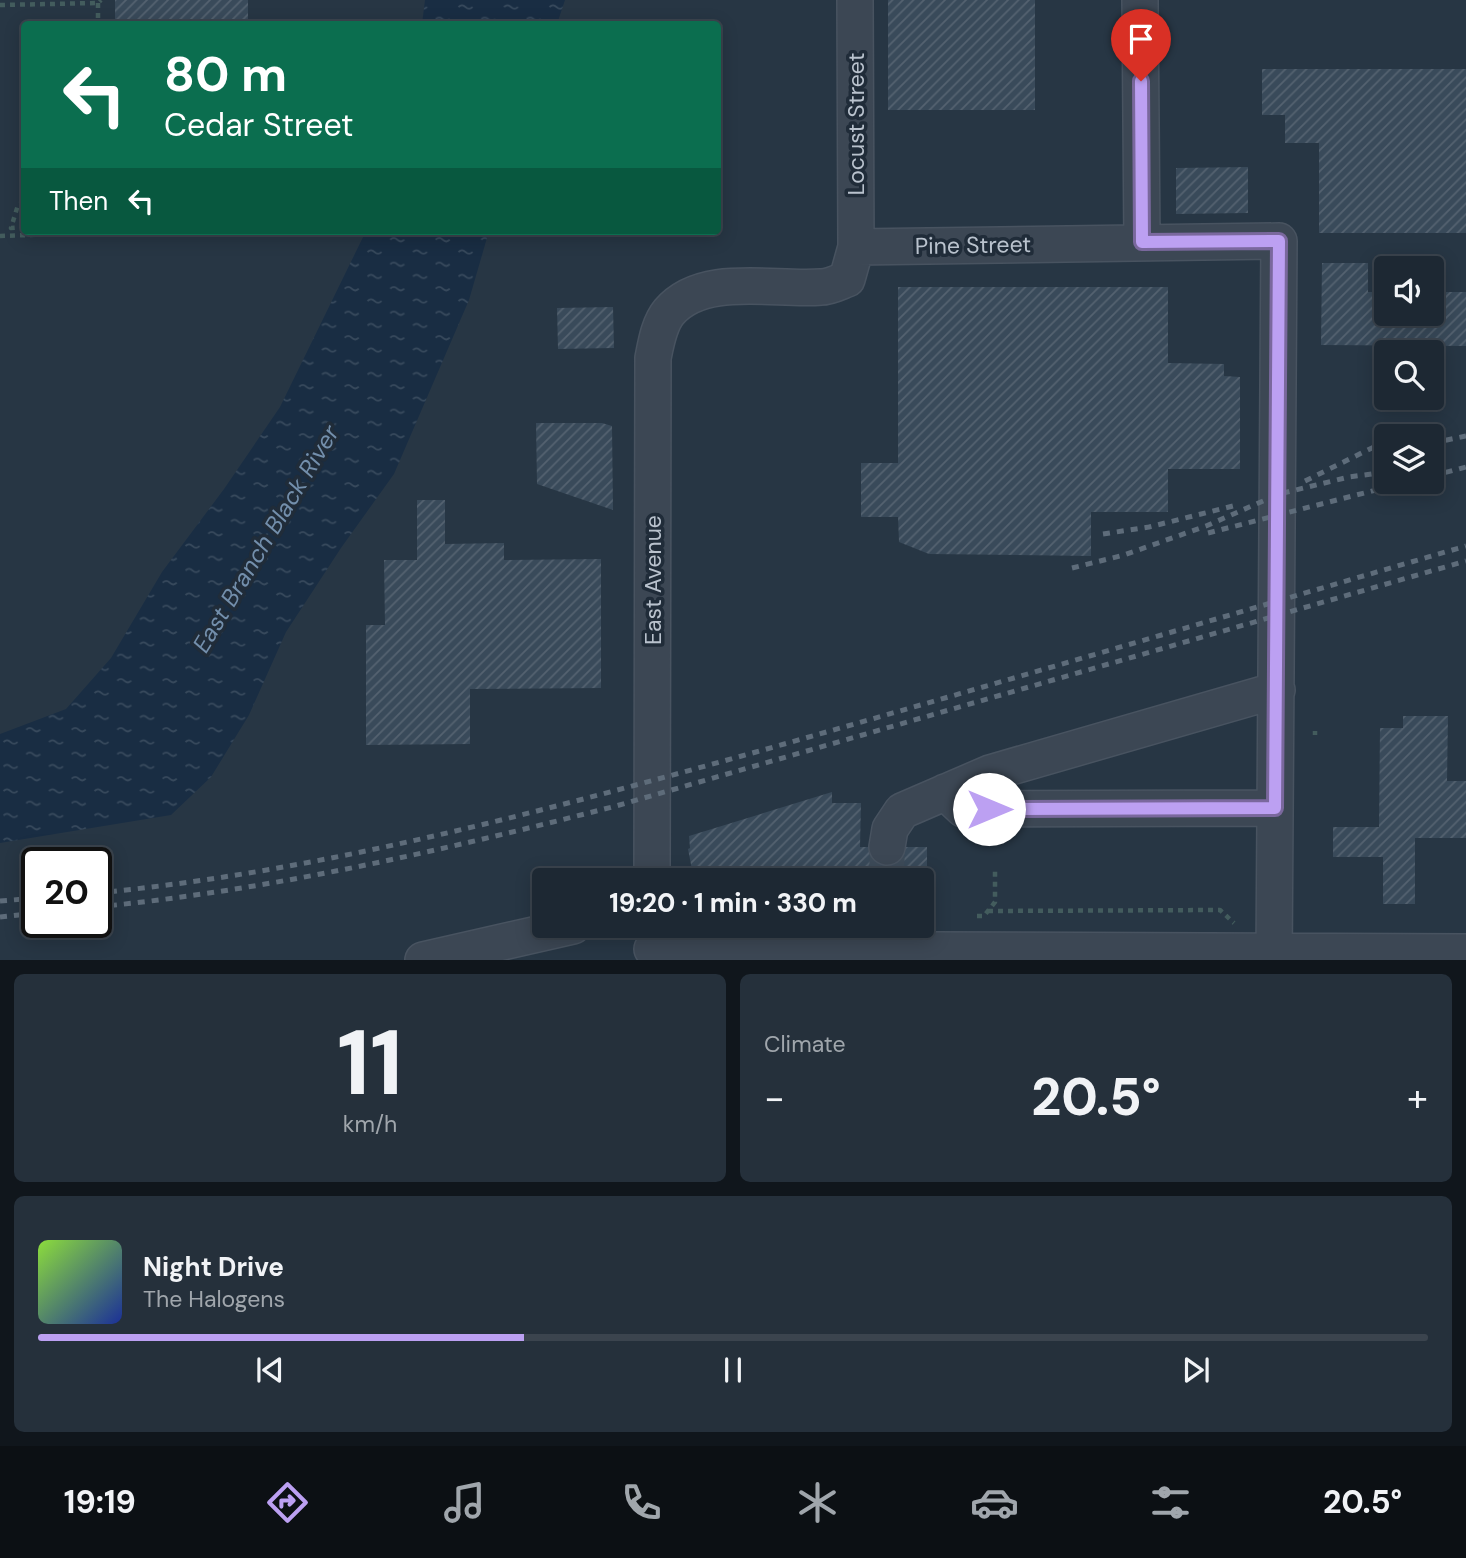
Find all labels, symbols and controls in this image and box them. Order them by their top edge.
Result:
pin [1111,9,1171,81]
icon: arrive [1122,20,1160,58]
text: 80 m [164,42,287,106]
icon: left [49,49,140,140]
street label: Locust Street [841,53,871,195]
text: Cedar Street [164,104,354,146]
icon: left [122,182,160,220]
text: Then [49,184,108,218]
street label: Pine Street [915,229,1031,261]
map controls [1374,256,1444,494]
button: sound [1374,256,1444,326]
button: search [1374,340,1444,410]
water label: East Branch Black River [185,418,346,658]
button: layers [1374,424,1444,494]
street label: East Avenue [638,515,668,645]
position arrow [952,772,1026,846]
speed limit sign: 20 [21,847,112,938]
text: 19:20 · 1 min · 330 m [609,886,857,920]
text: 11 [337,1004,403,1122]
text: Climate [764,1029,846,1059]
text: 20.5° [1031,1063,1161,1131]
text: − [764,1073,785,1123]
text: + [1407,1073,1428,1123]
text: km/h [343,1109,397,1139]
text: Night Drive [143,1250,284,1284]
text: The Halogens [143,1284,285,1314]
icon: previous [251,1351,289,1389]
icon: pause [714,1351,752,1389]
icon: next [1177,1351,1215,1389]
icon: directions [263,1478,312,1527]
icon: music [440,1478,489,1527]
icon: phone [617,1478,666,1527]
icon: climate [793,1478,842,1527]
icon: car [970,1478,1019,1527]
icon: filters [1146,1478,1195,1527]
text: 19:19 [64,1481,136,1523]
text: 20.5° [1323,1481,1402,1523]

